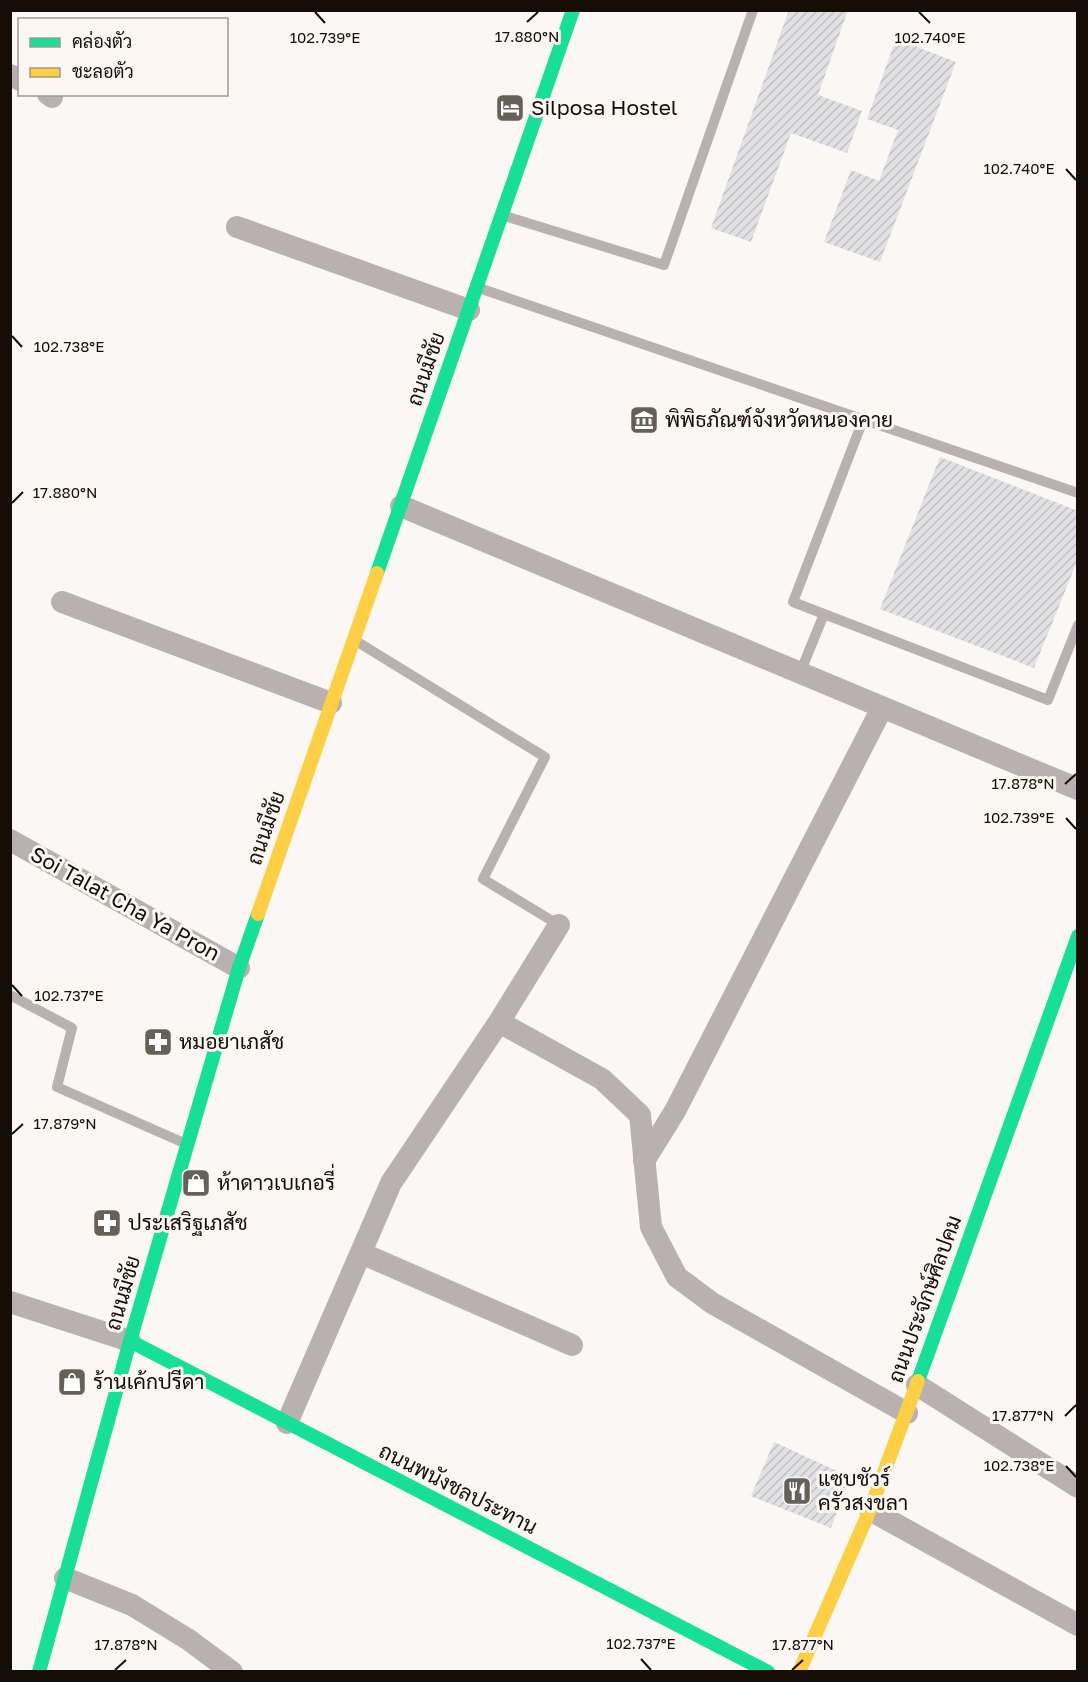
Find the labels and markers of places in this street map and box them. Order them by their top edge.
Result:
hotel icon: Silposa Hostel [494,92,526,124]
place label: Silposa Hostel [531,94,678,120]
museum icon: พิพิธภัณฑ์จังหวัดหนองคาย [628,404,660,436]
place label: พิพิธภัณฑ์จังหวัดหนองคาย [665,406,893,432]
pharmacy icon: หมอยาเภสัช [142,1026,174,1058]
place label: หมอยาเภสัช [179,1028,284,1054]
place label: ห้าดาวเบเกอรี่ [217,1163,335,1195]
shop icon: ห้าดาวเบเกอรี่ [180,1167,212,1199]
pharmacy icon: ประเสริฐเภสัช [91,1207,123,1239]
place label: ประเสริฐเภสัช [128,1209,248,1236]
shop icon: ร้านเค้กปรีดา [56,1366,88,1398]
place label: ร้านเค้กปรีดา [93,1368,205,1394]
place label: แซบชัวร์ ครัวสงขลา [818,1465,908,1515]
restaurant icon: แซบชัวร์ ครัวสงขลา [781,1475,813,1507]

